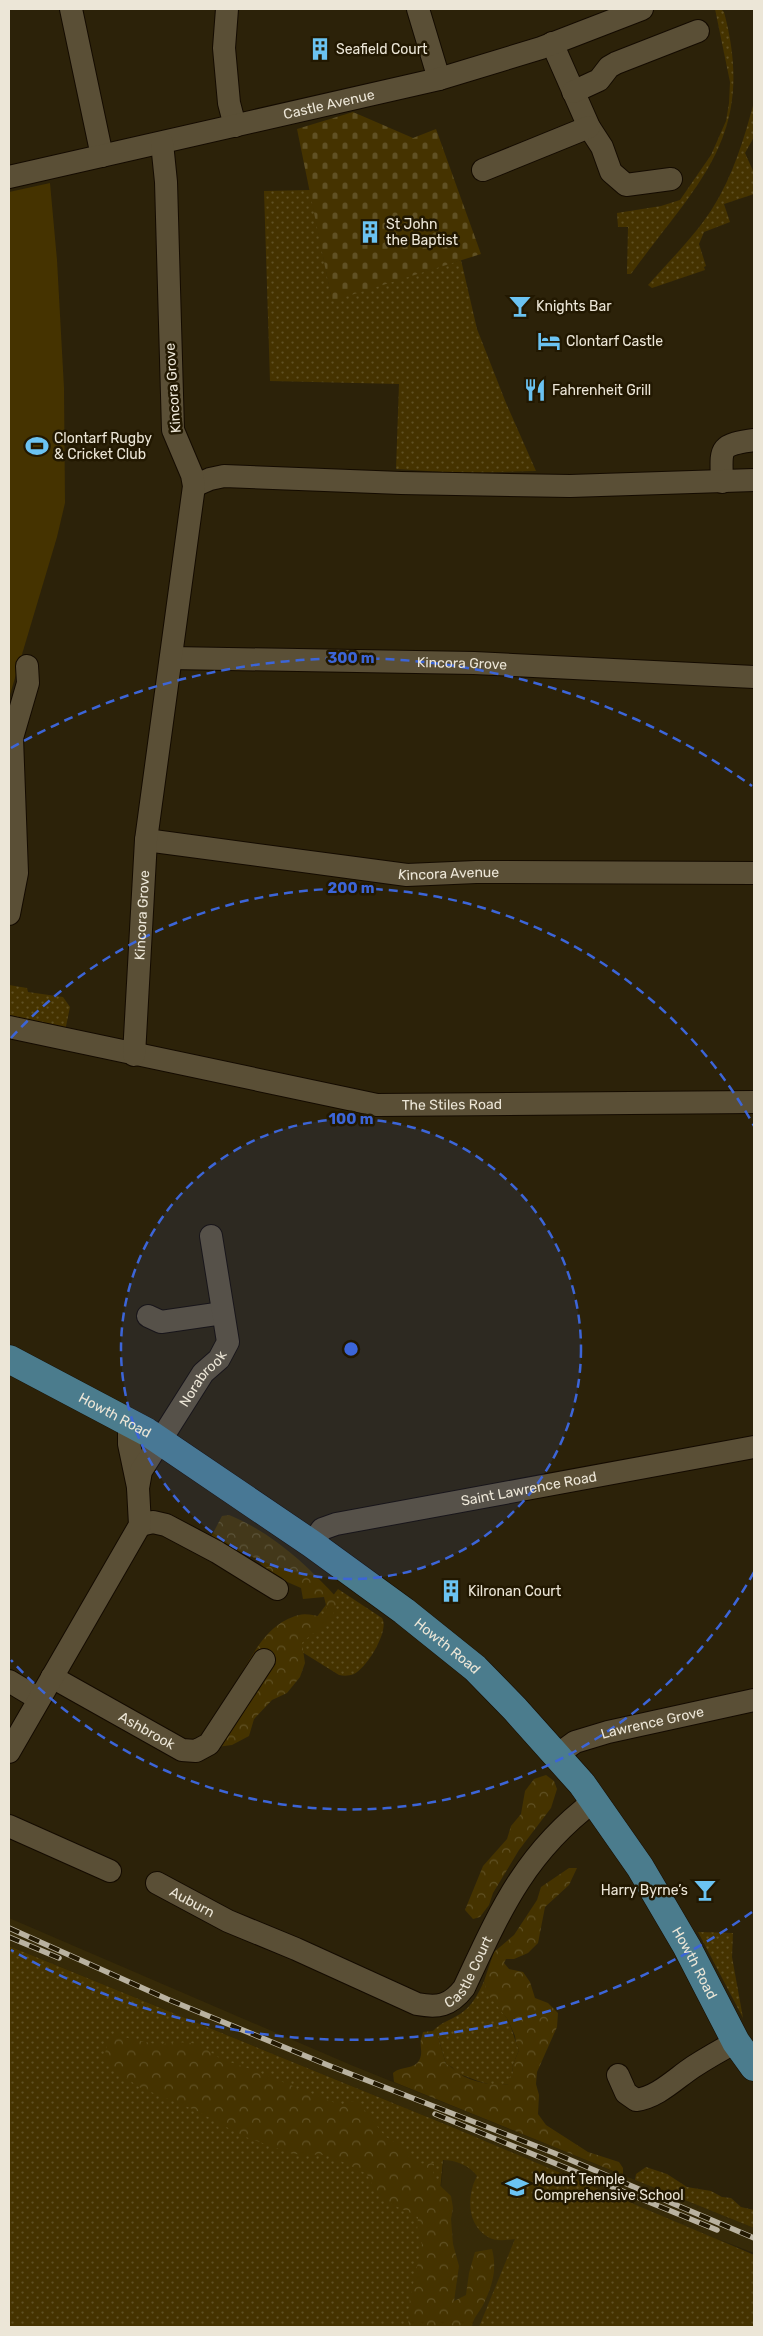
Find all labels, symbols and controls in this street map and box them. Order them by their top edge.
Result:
building icon: Seafield Court [307,36,333,62]
place label: Seafield Court [336,41,428,58]
street label: Castle Avenue [282,85,376,123]
place label: St John the Baptist [386,216,459,249]
building icon: St John the Baptist [357,219,383,245]
bar icon: Knights Bar [507,293,533,319]
place label: Knights Bar [536,298,612,315]
hotel icon: Clontarf Castle [536,328,562,354]
place label: Clontarf Castle [566,333,663,350]
street label: Kincora Grove [161,342,185,434]
restaurant icon: Fahrenheit Grill [522,377,548,403]
place label: Fahrenheit Grill [552,382,651,399]
place label: Clontarf Rugby & Cricket Club [54,430,152,463]
sports icon: Clontarf Rugby & Cricket Club [24,433,50,459]
text: 300 m [327,649,375,667]
street label: Kincora Grove [417,654,508,673]
street label: Kincora Avenue [397,863,499,884]
street label: Kincora Grove [131,869,153,961]
text: 200 m [327,879,375,897]
street label: The Stiles Road [402,1096,502,1113]
text: 100 m [329,1110,373,1128]
centre of rings [342,1340,360,1358]
street label: Norabrook [175,1347,231,1410]
street label: Howth Road [76,1389,154,1441]
street label: Saint Lawrence Road [460,1468,598,1509]
building icon: Kilronan Court [438,1578,464,1604]
place label: Kilronan Court [468,1583,562,1600]
street label: Howth Road [411,1614,484,1677]
street label: Lawrence Grove [599,1703,706,1742]
street label: Ashbrook [116,1708,179,1753]
bar icon: Harry Byrne’s [692,1877,718,1903]
place label: Harry Byrne’s [601,1882,688,1899]
street label: Auburn [167,1883,218,1921]
street label: Howth Road [668,1924,721,2002]
street label: Castle Court [441,1933,496,2011]
place label: Mount Temple Comprehensive School [534,2171,684,2204]
school or university icon: Mount Temple Comprehensive School [504,2174,530,2200]

